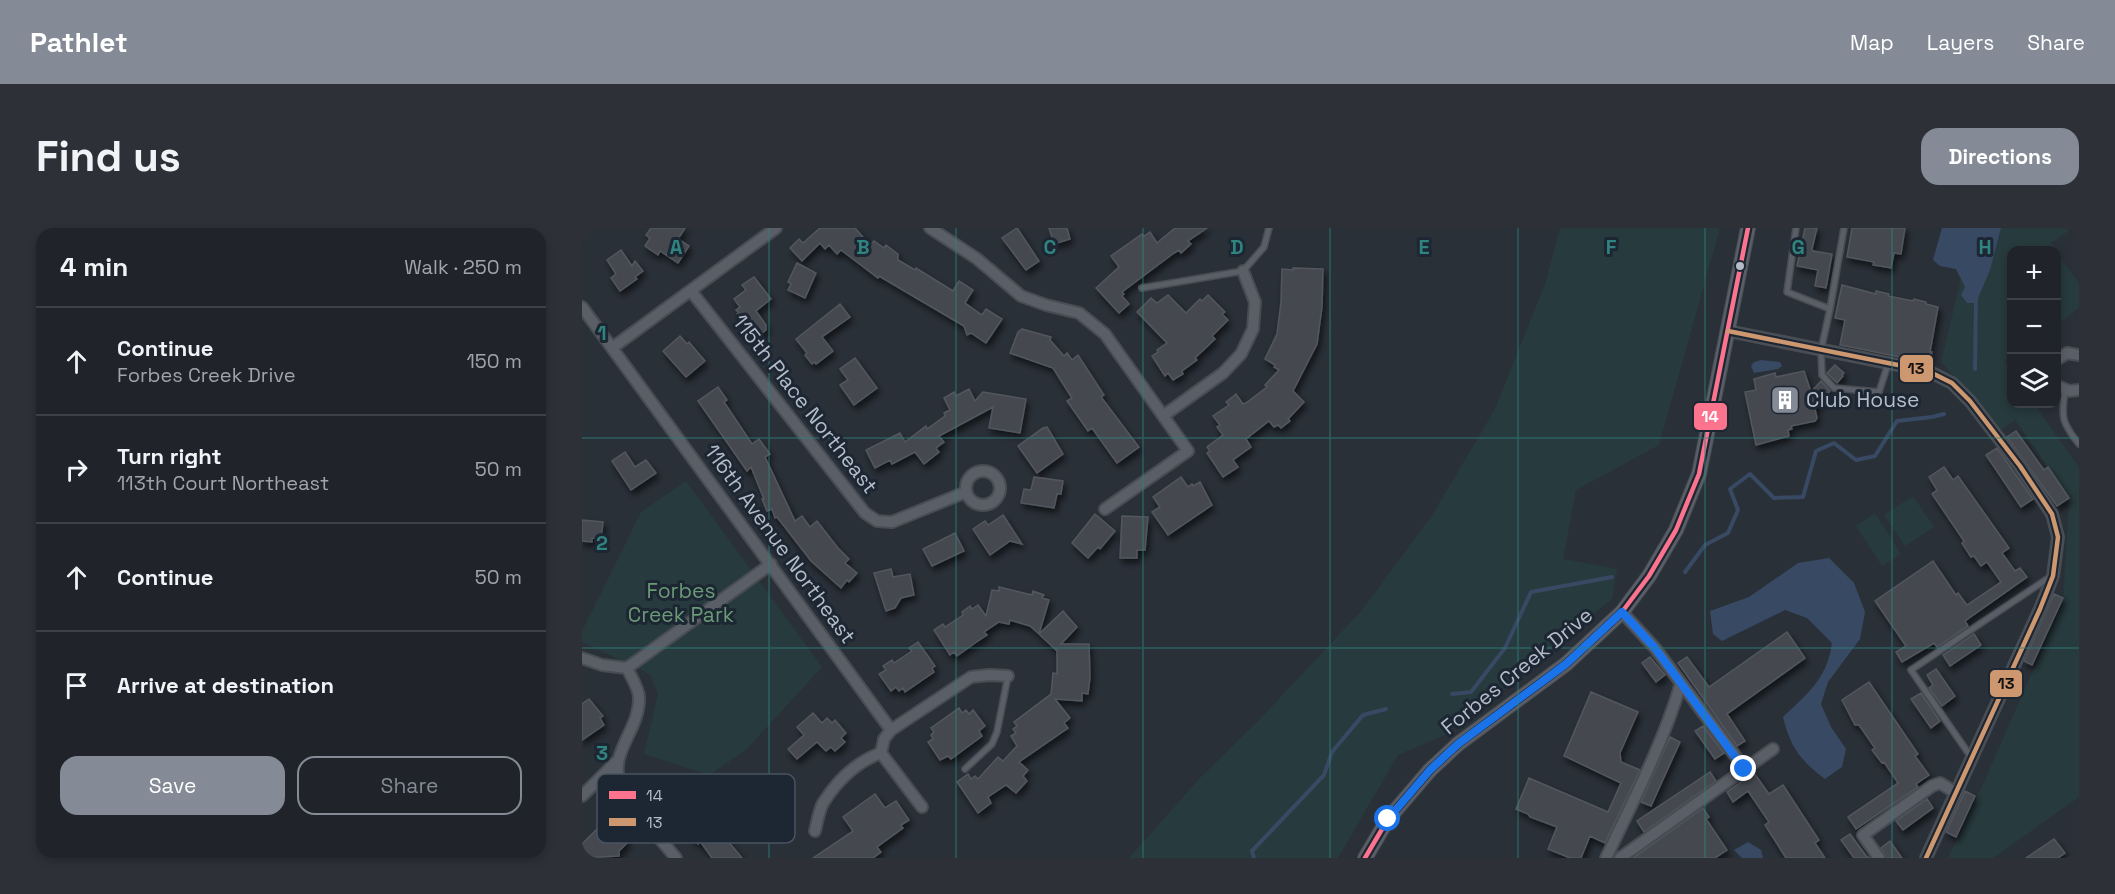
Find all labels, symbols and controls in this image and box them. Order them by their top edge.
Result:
text: Pathlet [30,24,128,60]
text: Map [1850,29,1894,56]
text: Layers [1927,29,1994,56]
text: Share [2027,29,2085,56]
button: Directions [1921,128,2079,185]
text: Find us [36,130,181,183]
text: A [670,234,683,260]
text: B [856,234,870,260]
text: C [1044,234,1057,260]
text: D [1230,234,1244,260]
text: E [1418,234,1430,260]
text: F [1606,234,1617,260]
text: G [1791,234,1805,260]
text: H [1978,234,1992,260]
map controls [2007,246,2061,408]
button: + [2007,246,2061,300]
text: 4 min [60,250,128,284]
text: Walk · 250 m [404,254,522,280]
unlabelled marker [1734,260,1746,272]
button: − [2007,300,2061,354]
street label: 115th Place Northeast [727,309,884,499]
text: 1 [597,320,607,346]
text: Continue [117,334,213,362]
icon: ahead [60,345,93,378]
text: 150 m [467,348,522,374]
line badge: 13 [1899,354,1934,383]
button: layers [2007,354,2061,408]
text: 13 [1908,358,1925,379]
text: Forbes Creek Drive [117,362,296,388]
building icon: Club House [1769,384,1801,416]
place label: Club House [1806,386,1920,413]
line badge: 14 [1693,402,1728,431]
text: 14 [1701,406,1719,427]
street label: 116th Avenue Northeast [699,439,862,649]
text: Turn right [117,442,222,470]
icon: right [60,453,93,486]
text: 50 m [475,456,522,482]
text: 113th Court Northeast [117,470,329,496]
text: 2 [596,530,608,556]
icon: ahead [60,561,93,594]
text: Continue [117,563,213,591]
text: 50 m [475,564,522,590]
park label: Forbes Creek Park [628,577,734,628]
street label: Forbes Creek Drive [1435,601,1598,740]
icon: arrive [60,669,93,702]
line badge: 13 [1989,669,2023,698]
text: Arrive at destination [117,671,334,699]
text: 13 [1998,673,2015,694]
text: 3 [596,740,608,766]
route end [1730,755,1756,781]
button: Save [60,756,285,815]
button: Share [297,756,522,815]
legend [597,774,795,843]
text: 14 [646,785,663,806]
route start [1374,805,1400,831]
text: 13 [646,812,662,833]

